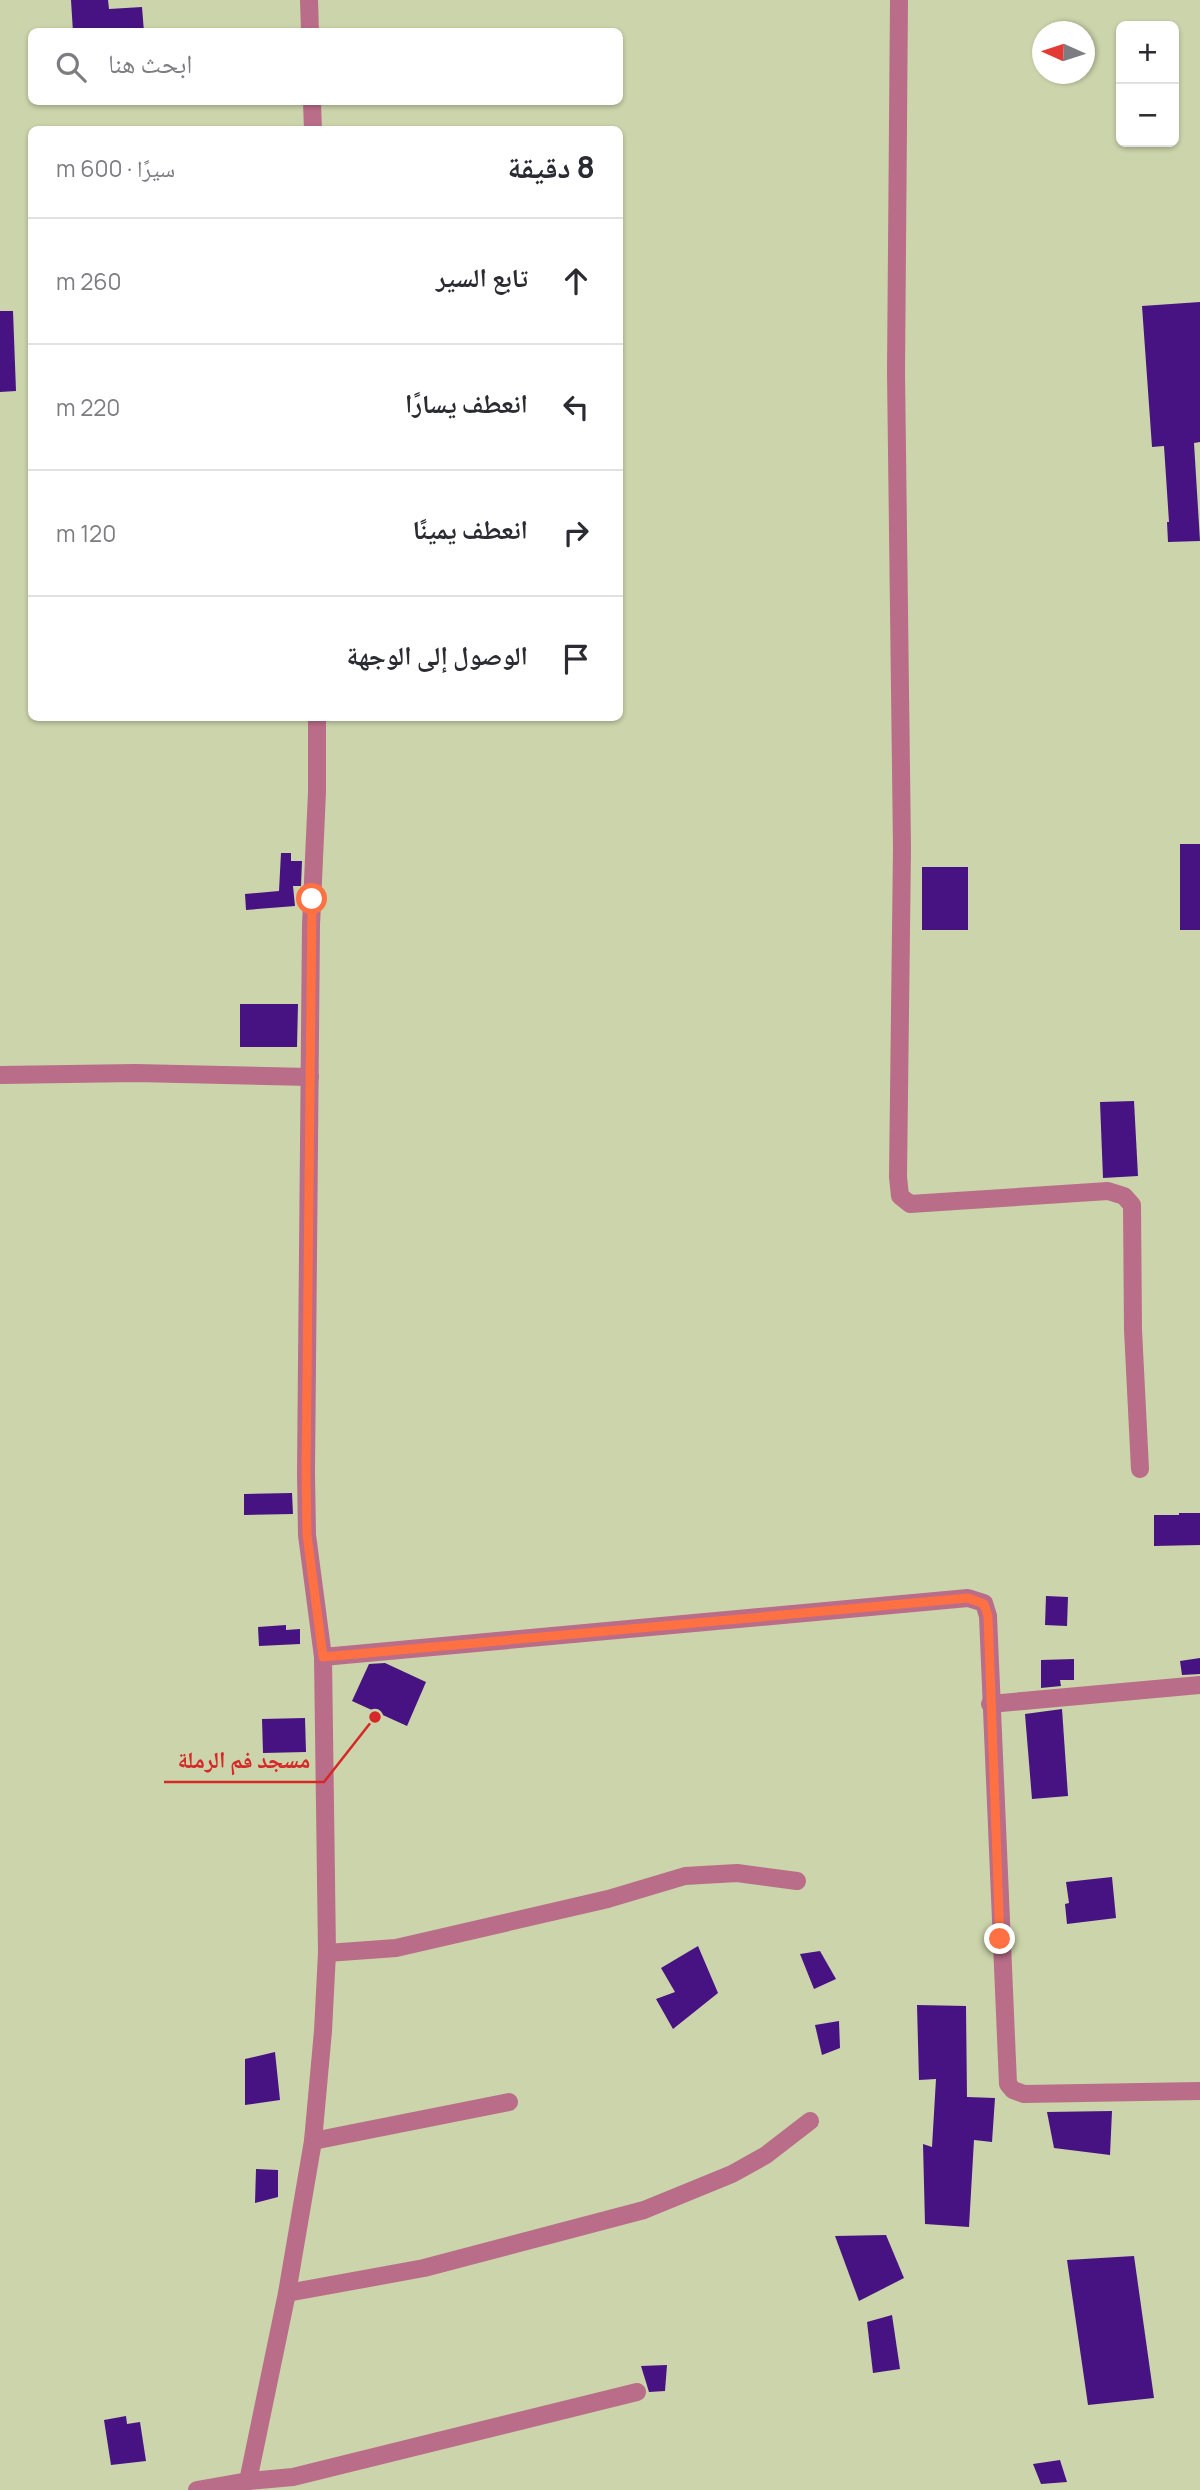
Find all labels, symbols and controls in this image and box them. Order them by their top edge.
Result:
north arrow [1032,21,1095,84]
map controls [1116,21,1179,147]
button: + [1116,21,1179,84]
search box [28,28,623,105]
text: ابحث هنا [108,45,192,81]
icon: search [52,48,90,86]
button: − [1116,84,1179,147]
text: 8 دقيقة [508,146,595,187]
text: سيرًا · 600 m [56,152,175,184]
text: تابع السير [436,259,528,295]
icon: ahead [557,262,595,300]
text: 260 m [56,265,122,297]
text: انعطف يسارًا [405,385,528,421]
icon: left [557,388,595,426]
text: 220 m [56,391,120,423]
text: انعطف يمينًا [413,511,528,547]
icon: right [557,514,595,552]
text: 120 m [56,517,116,549]
text: الوصول إلى الوجهة [347,637,528,673]
icon: arrive [557,640,595,678]
route start [296,883,327,914]
callout: مسجد فم الرملة [164,1738,324,1782]
text: مسجد فم الرملة [178,1743,310,1776]
route end [984,1923,1015,1954]

